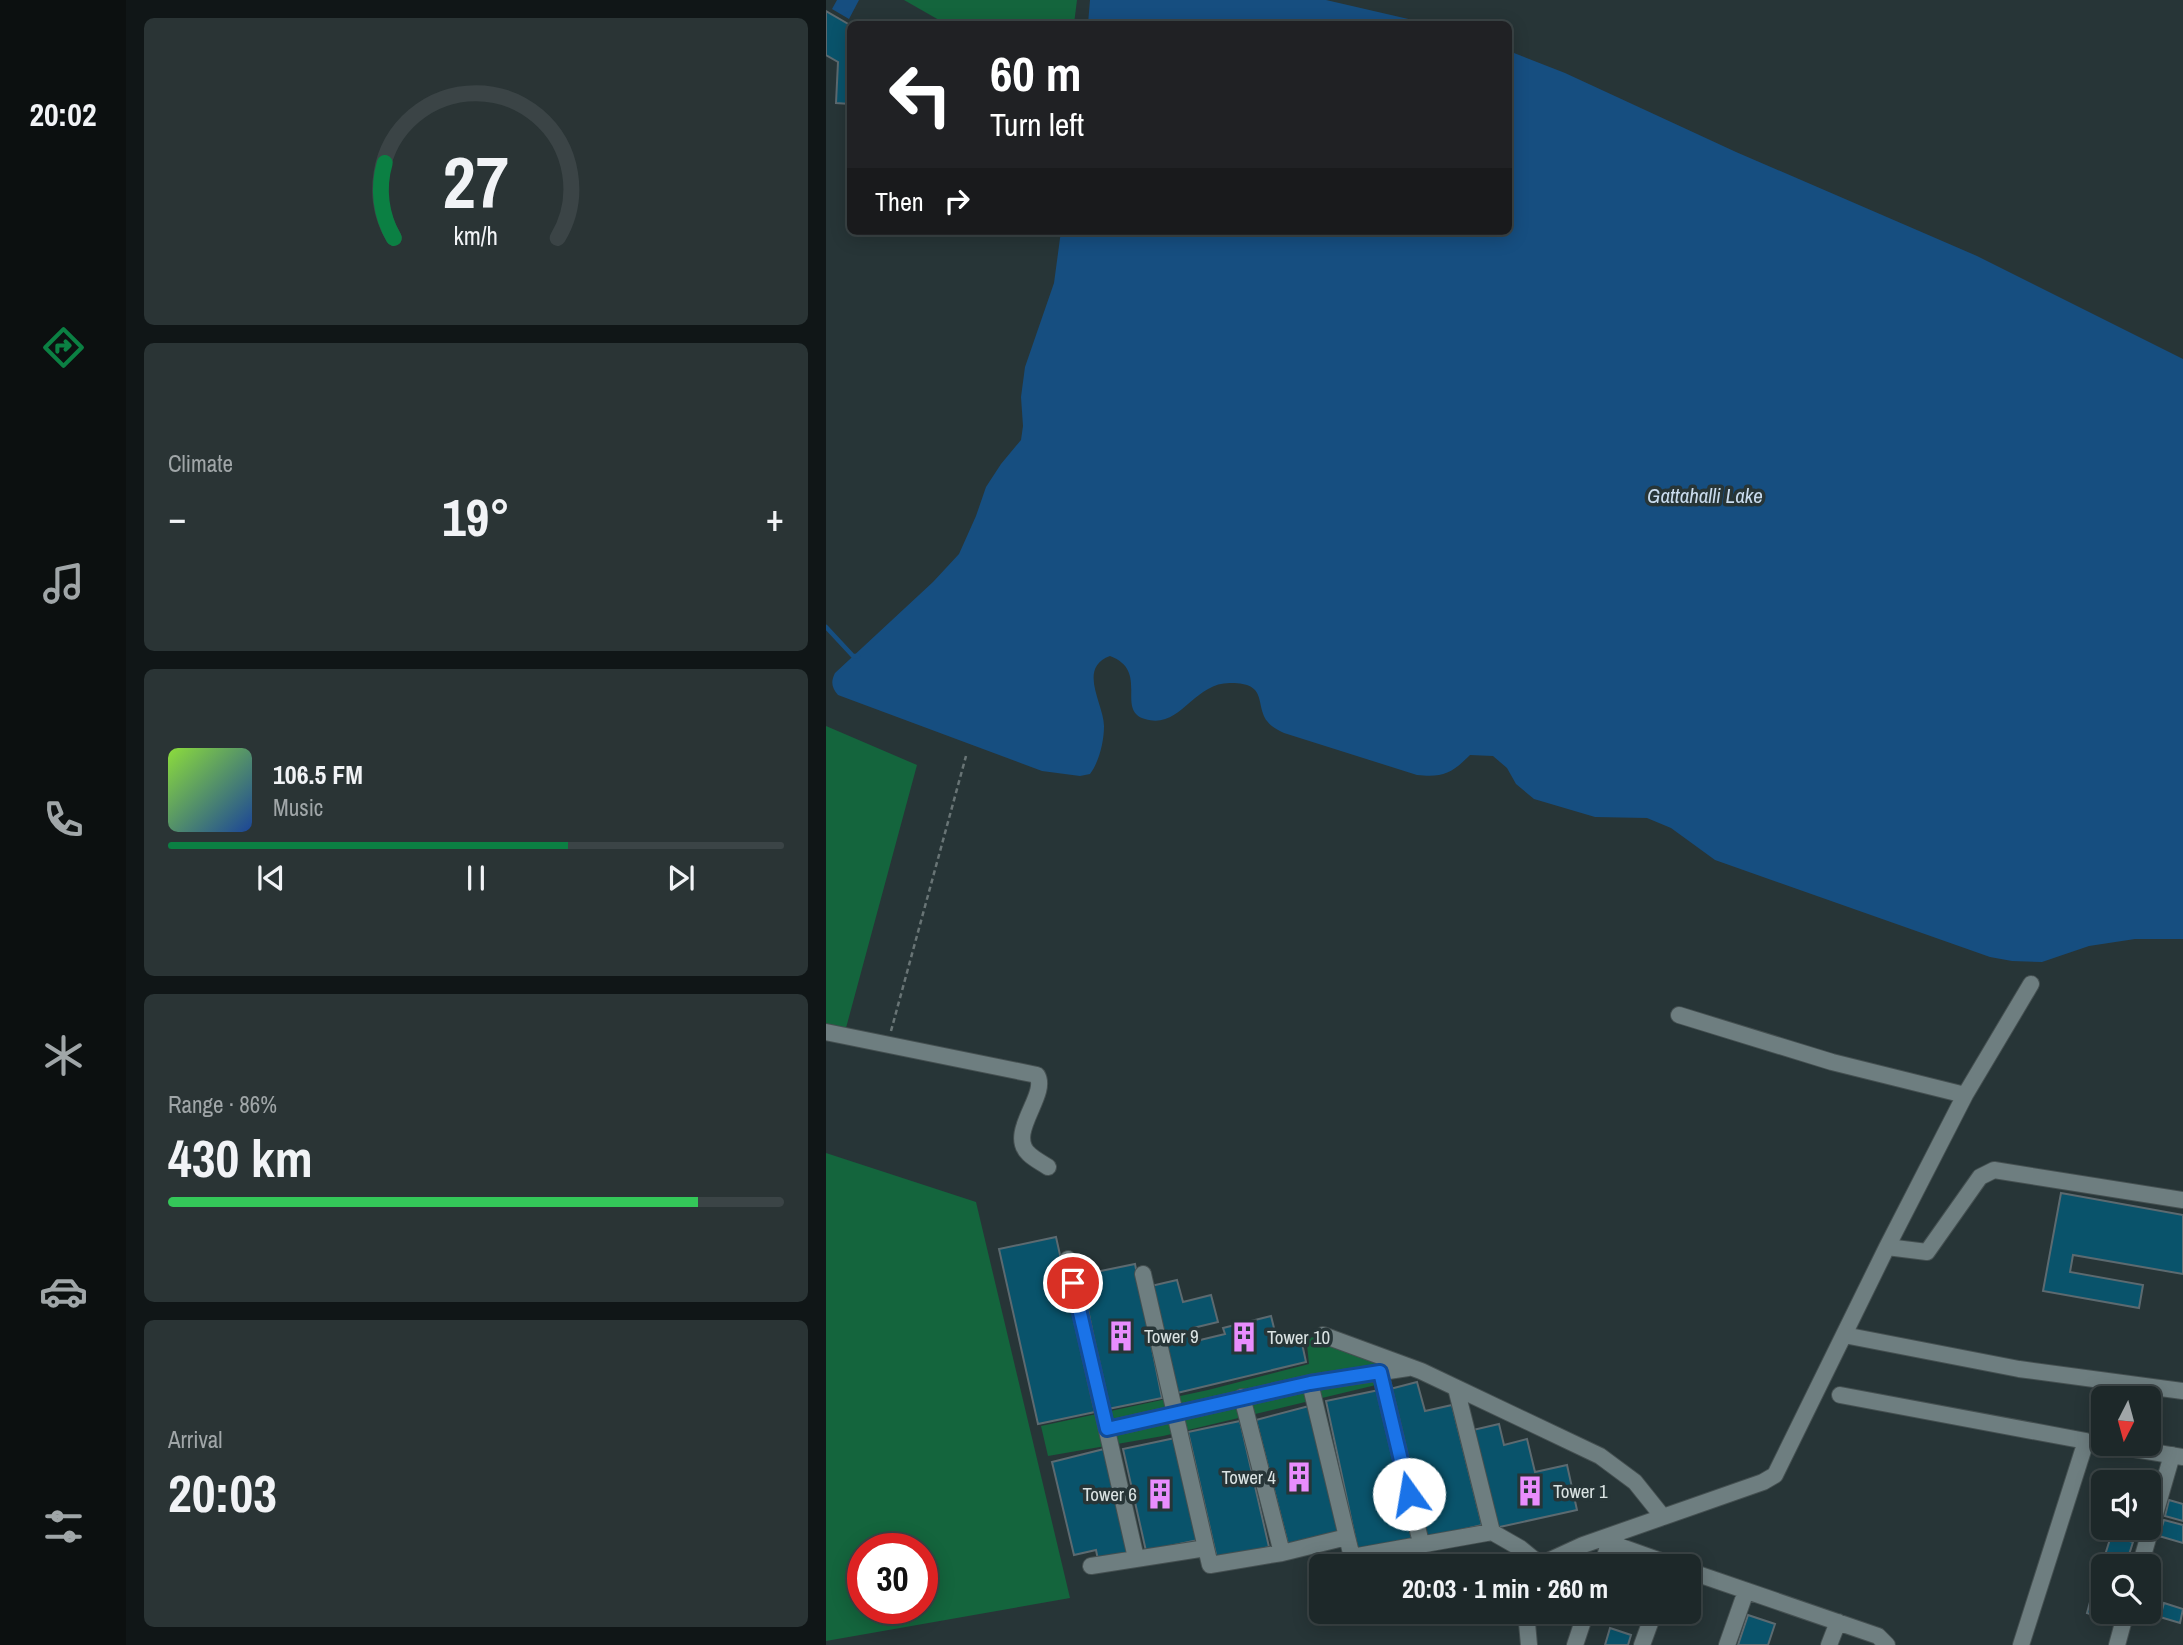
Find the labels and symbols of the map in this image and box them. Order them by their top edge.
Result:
water label: Gattahalli Lake [1647,481,1763,510]
pin [1043,1253,1103,1313]
building icon: Tower 9 [1104,1319,1138,1353]
building icon: Tower 10 [1227,1320,1261,1354]
place label: Tower 9 [1144,1323,1199,1349]
place label: Tower 10 [1267,1324,1330,1350]
north arrow [2091,1386,2161,1456]
position arrow [1372,1457,1446,1531]
building icon: Tower 4 [1282,1460,1316,1494]
place label: Tower 4 [1221,1464,1276,1490]
building icon: Tower 1 [1513,1474,1547,1508]
building icon: Tower 6 [1143,1477,1177,1511]
place label: Tower 1 [1553,1478,1608,1504]
place label: Tower 6 [1082,1481,1137,1507]
speed limit sign: 30 [847,1533,938,1624]

